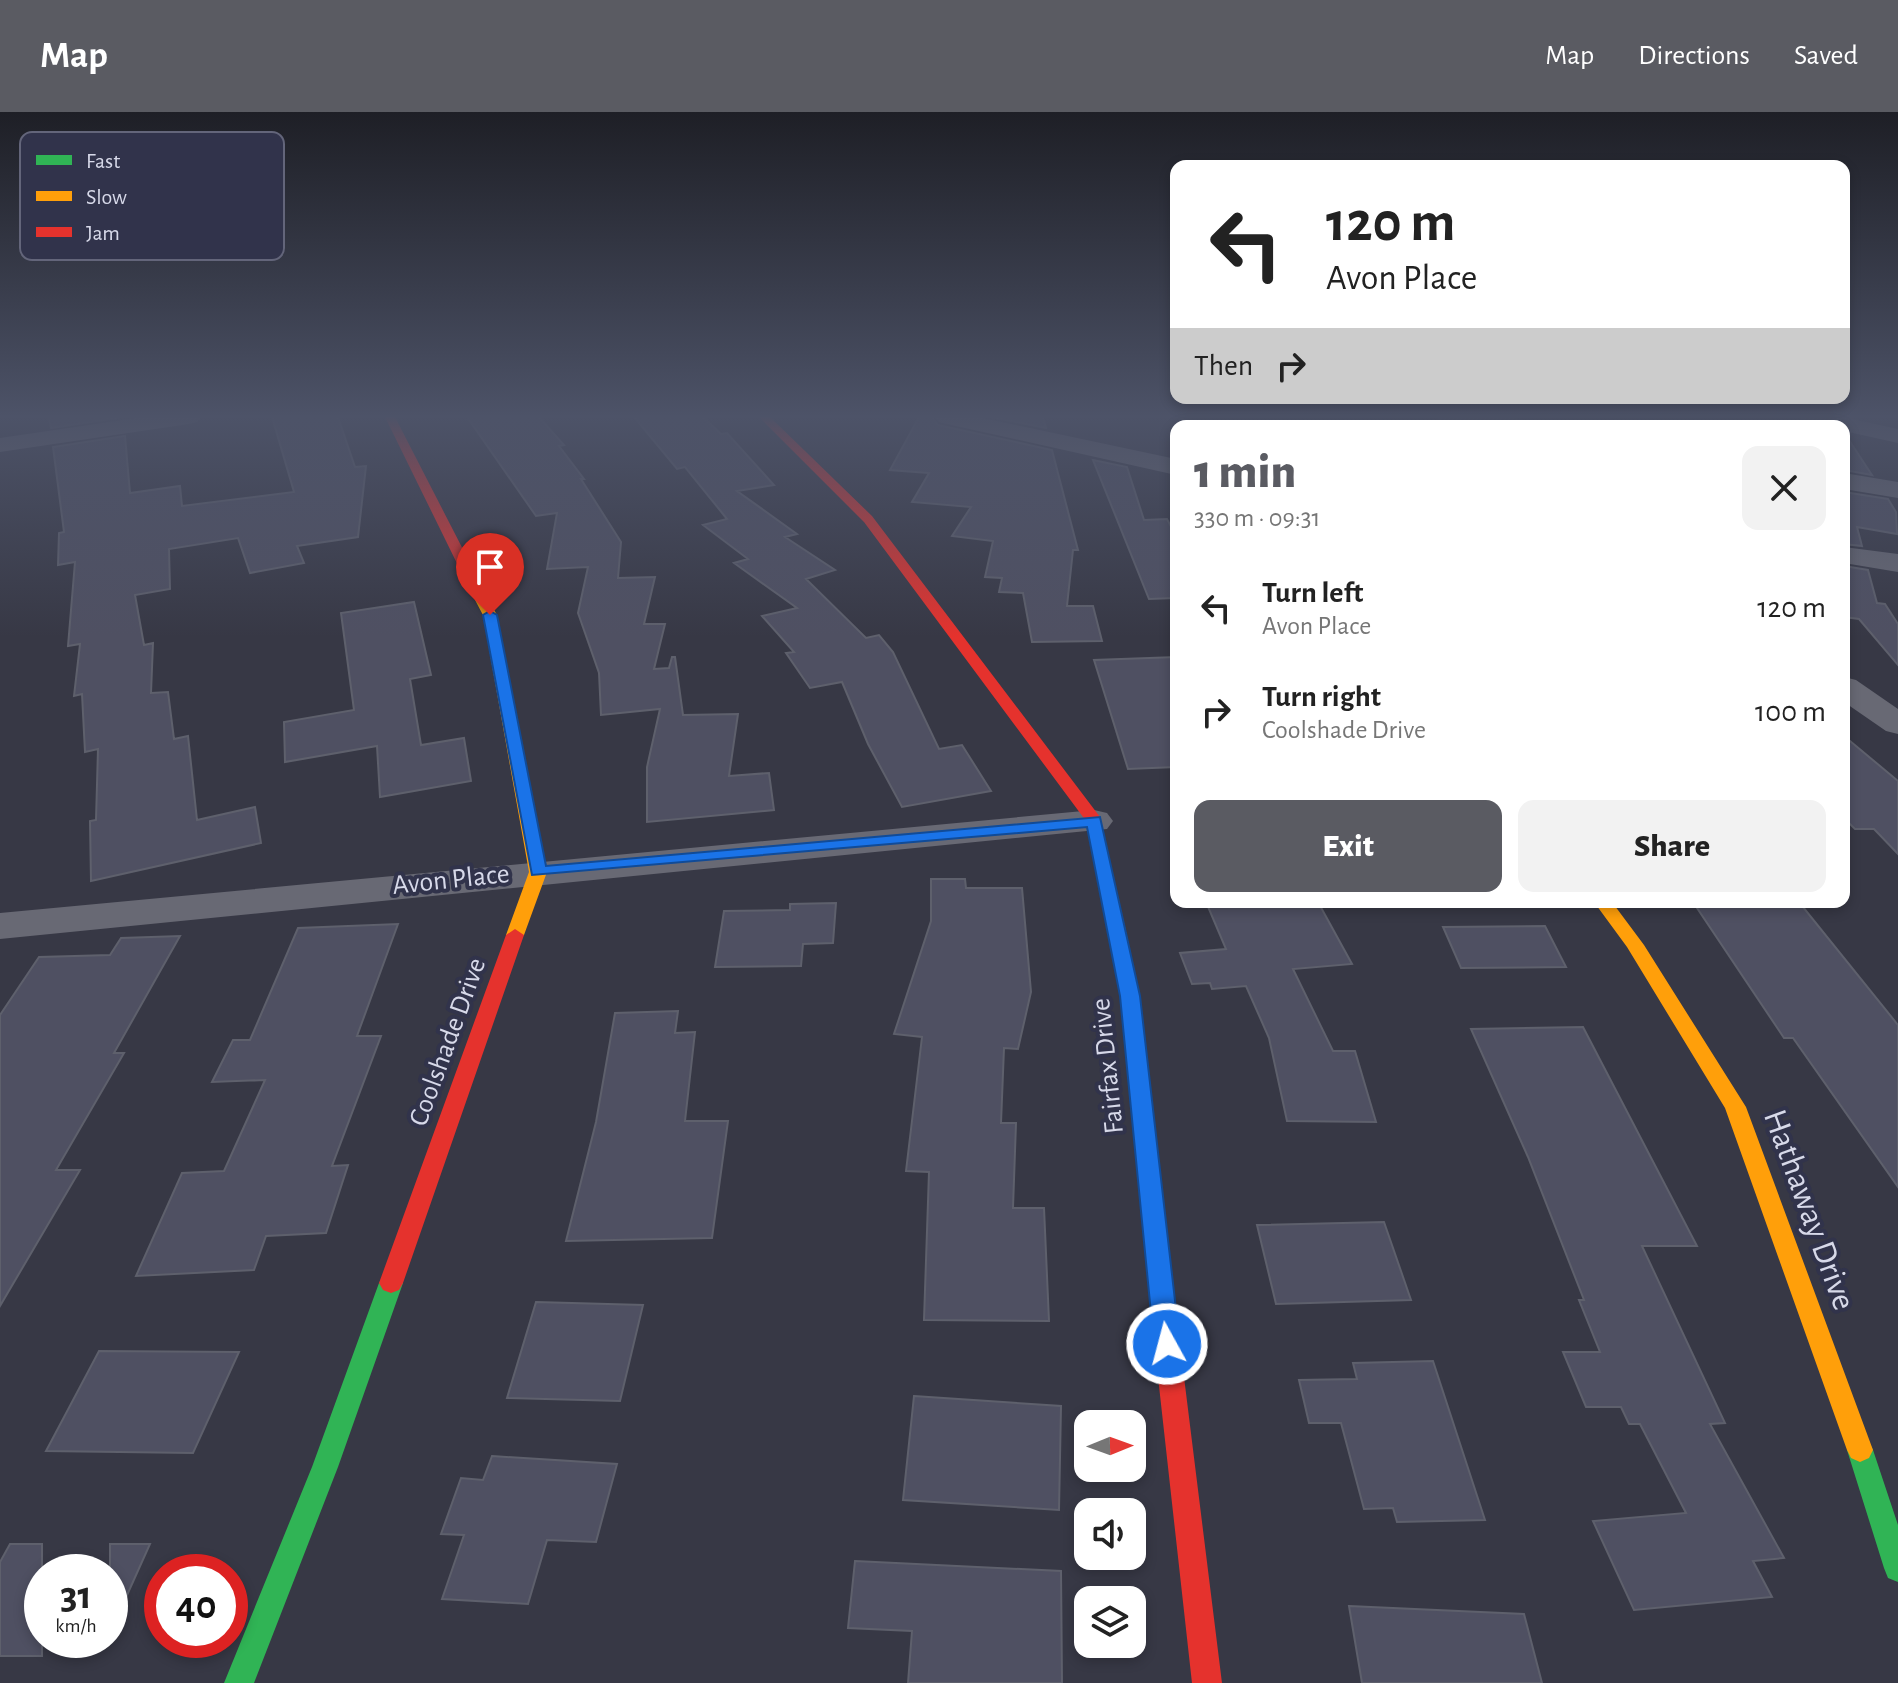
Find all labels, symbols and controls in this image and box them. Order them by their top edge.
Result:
text: Map [40,37,108,75]
text: Map [1545,42,1594,70]
text: Directions [1638,42,1750,70]
text: Saved [1794,42,1858,70]
legend [20,132,284,260]
text: Fast [86,150,120,172]
text: Slow [86,186,127,208]
icon: left [1194,192,1298,296]
text: 120 m [1326,195,1455,251]
text: Jam [86,222,120,244]
text: Avon Place [1326,260,1477,296]
icon: right [1269,344,1313,388]
text: Then [1194,351,1253,381]
button: close [1742,446,1826,530]
text: 1 min [1194,449,1296,497]
text: 330 m · 09:31 [1194,505,1320,531]
pin [456,533,524,615]
icon: arrive [468,545,512,589]
text: Turn left [1262,578,1363,608]
icon: left [1194,586,1238,630]
text: 120 m [1757,593,1826,623]
text: Avon Place [1262,613,1371,639]
text: Turn right [1262,682,1381,712]
icon: right [1194,690,1238,734]
text: 100 m [1755,697,1826,727]
text: Coolshade Drive [1262,717,1426,743]
button: Exit [1194,800,1502,892]
button: Share [1518,800,1826,892]
street label: Avon Place [391,860,511,900]
street label: Coolshade Drive [405,954,491,1130]
street label: Fairfax Drive [1087,997,1129,1135]
street label: Hathaway Drive [1757,1105,1861,1315]
position arrow [1125,1302,1209,1386]
north arrow [1074,1410,1146,1482]
map controls [1074,1410,1146,1658]
button: sound [1074,1498,1146,1570]
speed limit sign: 40 [144,1554,248,1658]
text: 31 [60,1576,92,1616]
button: layers [1074,1586,1146,1658]
text: km/h [55,1616,97,1636]

